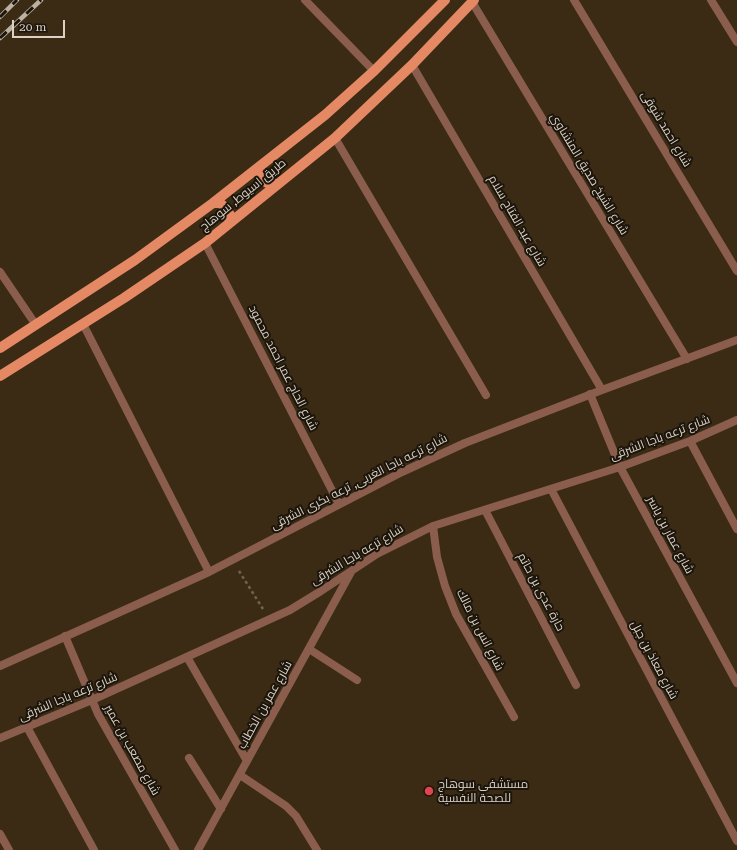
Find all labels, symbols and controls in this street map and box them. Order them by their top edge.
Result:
scale bar [14,12,67,38]
text: 20 m [19,20,46,34]
street label: شارع احمد شوقى [638,88,694,170]
street label: شارع الشيخ صديق المنشاوي [547,110,631,238]
street label: طريق اسيوط, سوهاج [197,156,289,234]
street label: شارع عبد الفتاح سلام [485,173,549,269]
street label: شارع الحاج عمر احمد محمود [245,303,321,433]
street label: شارع ترعه باجا الشرقى [608,412,712,464]
street label: شارع ترعه باجا الغربى, ترعه بكرى الشرقى [268,431,450,533]
street label: شارع عمار بن ياسر [643,494,697,576]
street label: شارع ترعه باجا الشرقى [308,522,406,588]
street label: حارة عدى بن حاتم [514,550,568,634]
street label: شارع انس بن مالك [453,587,507,673]
street label: شارع معاذ بن جبل [627,618,681,702]
street label: شارع عمر بن الخطاب [235,658,295,752]
street label: شارع ترعه باجا الشرقى [16,670,120,724]
street label: شارع مصعب بن عمير [101,702,163,798]
place label: مستشفى سوهاج للصحة النفسية [438,777,528,805]
marker: مستشفى سوهاج للصحة النفسية [423,785,435,797]

